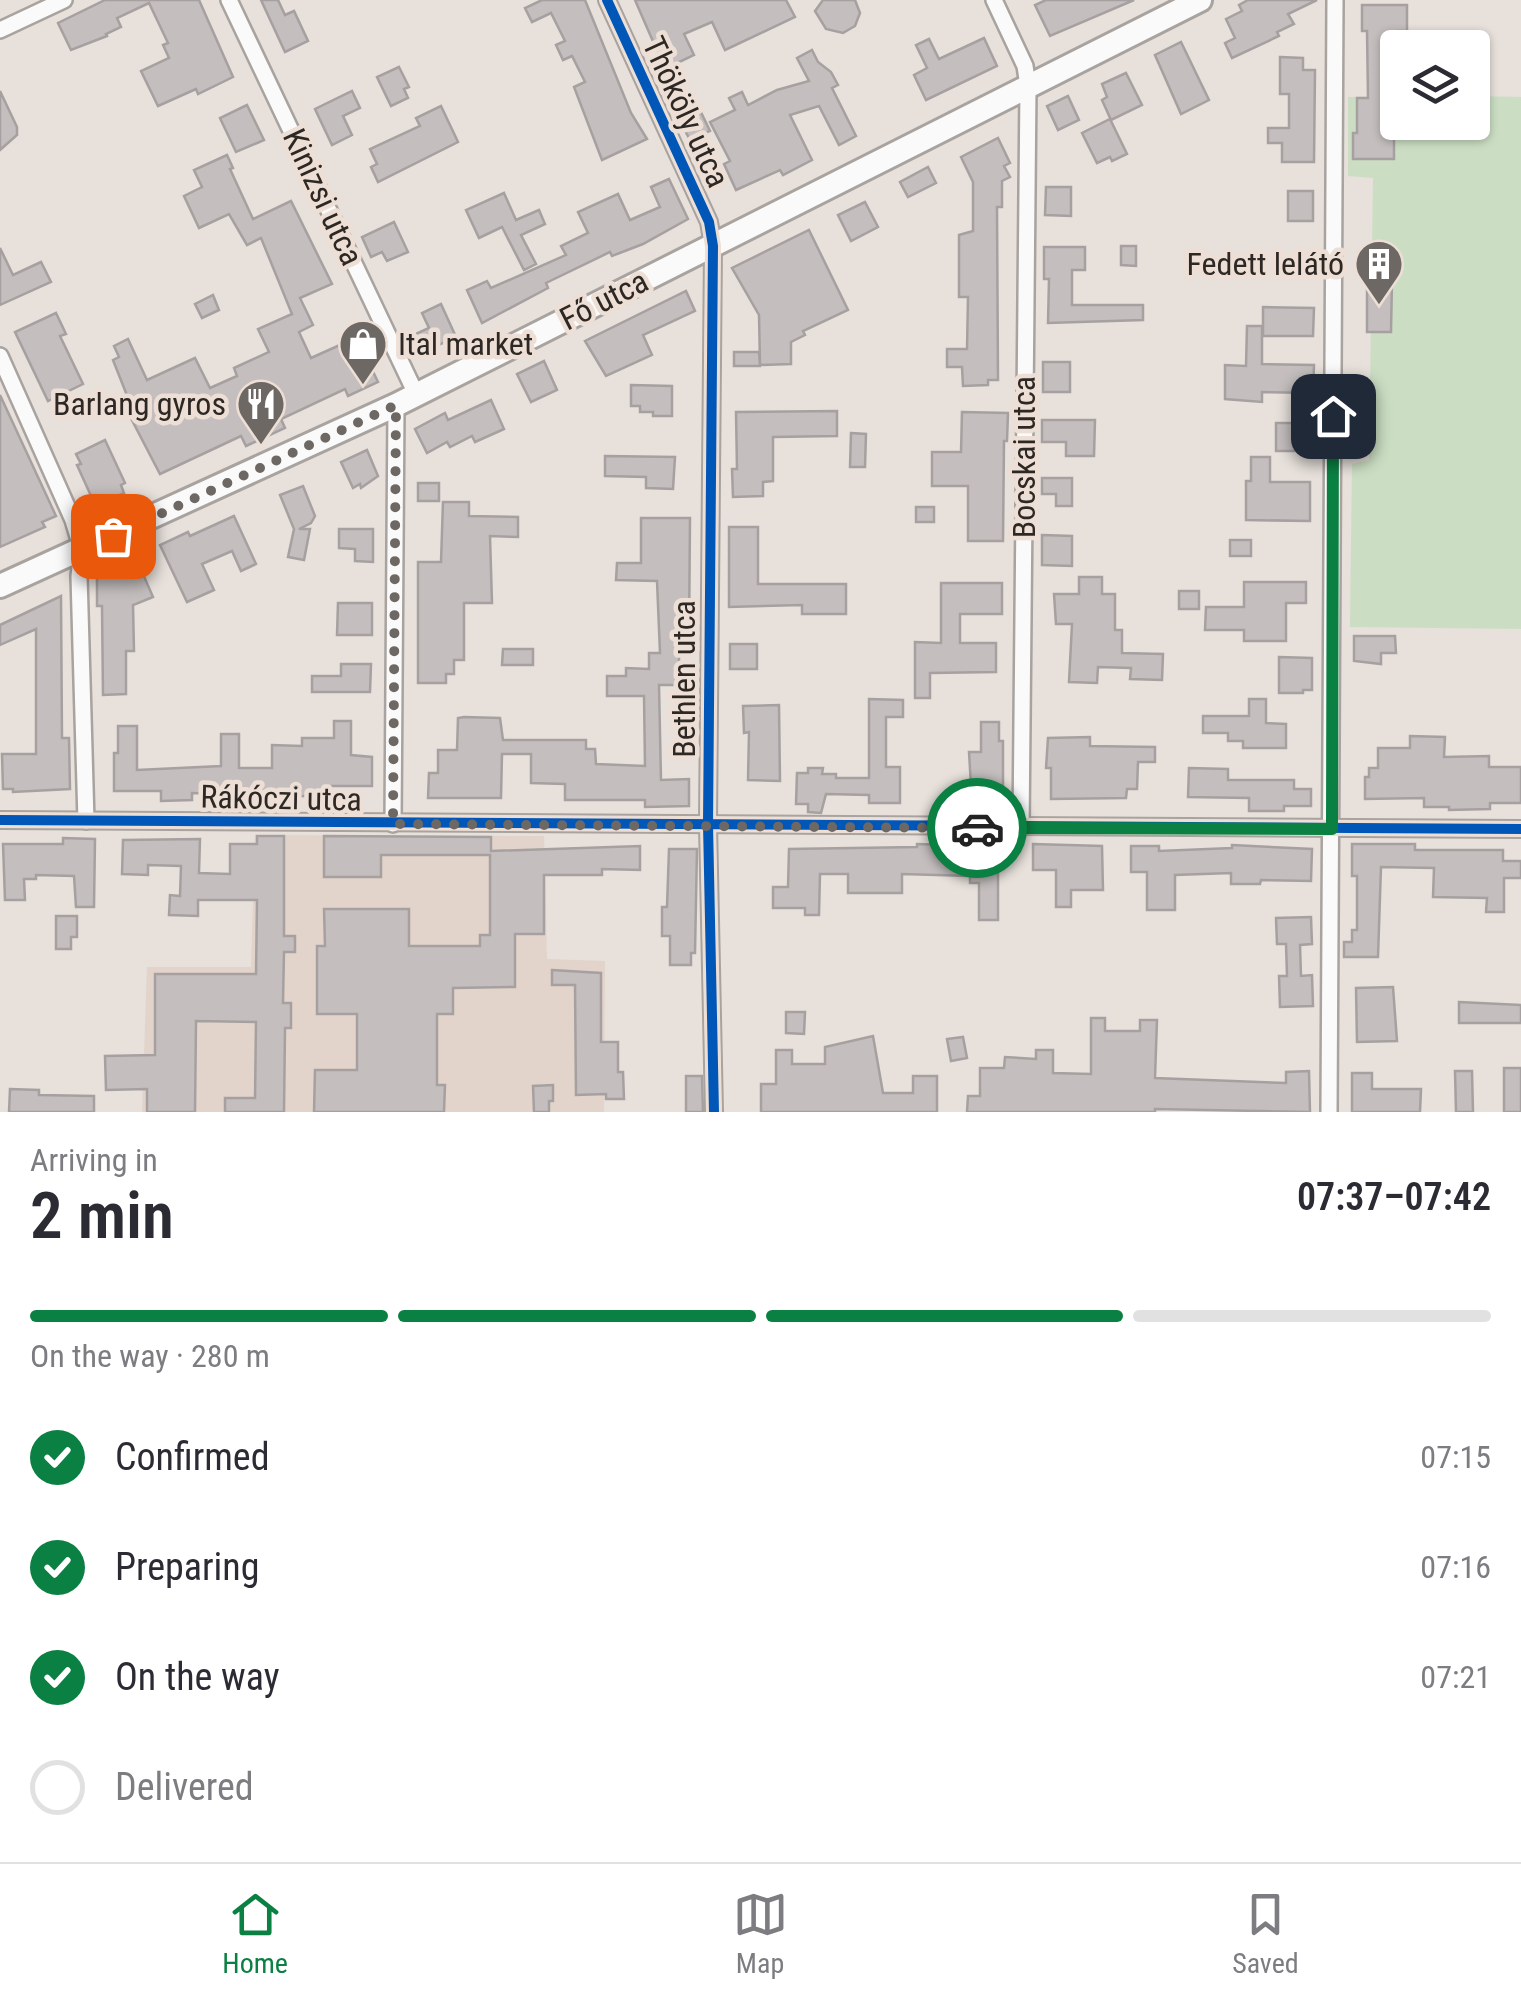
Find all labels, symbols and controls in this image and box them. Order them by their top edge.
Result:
map controls [1380,30,1490,140]
button: layers [1380,30,1490,140]
street label: Thököly utca [635,31,737,193]
street label: Kinizsi utca [275,123,371,271]
building icon: Fedett lelátó [1353,238,1405,306]
place label: Fedett lelátó [1187,245,1344,283]
street label: Fő utca [554,262,654,338]
shop icon: Ital market [337,318,389,386]
place label: Ital market [398,325,533,363]
pin [1291,374,1376,459]
street label: Bocskai utca [1005,376,1043,538]
restaurant icon: Barlang gyros [235,378,287,446]
place label: Barlang gyros [53,385,226,423]
icon: home [1306,389,1361,444]
pin [71,494,156,579]
icon: bag [86,509,141,564]
street label: Bethlen utca [665,600,703,758]
street label: Rákóczi utca [200,778,362,818]
courier [927,778,1027,878]
icon: car [950,801,1005,856]
text: Arriving in [30,1141,158,1179]
text: 07:37–07:42 [1297,1175,1491,1219]
text: 2 min [30,1178,174,1254]
text: On the way · 280 m [30,1337,270,1375]
icon: check [30,1430,85,1485]
text: Confirmed [115,1435,270,1479]
text: 07:15 [1420,1438,1491,1476]
icon: check [30,1540,85,1595]
text: Preparing [115,1545,260,1589]
text: 07:16 [1420,1548,1491,1586]
icon: check [30,1650,85,1705]
text: On the way [115,1655,280,1699]
text: 07:21 [1420,1658,1491,1696]
text: Delivered [115,1765,254,1809]
tab: Home [222,1887,288,1980]
tab: Map [733,1887,788,1980]
tab: Saved [1232,1887,1299,1980]

